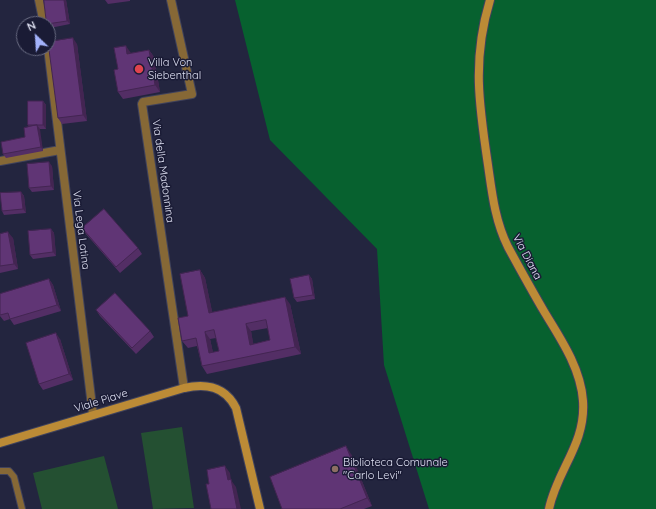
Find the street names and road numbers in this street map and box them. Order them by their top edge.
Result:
street label: Via della Madonnina [149,119,177,223]
street label: Via Lega Latina [70,190,92,270]
street label: Via Diana [510,232,544,282]
street label: Viale Piave [73,387,129,415]

